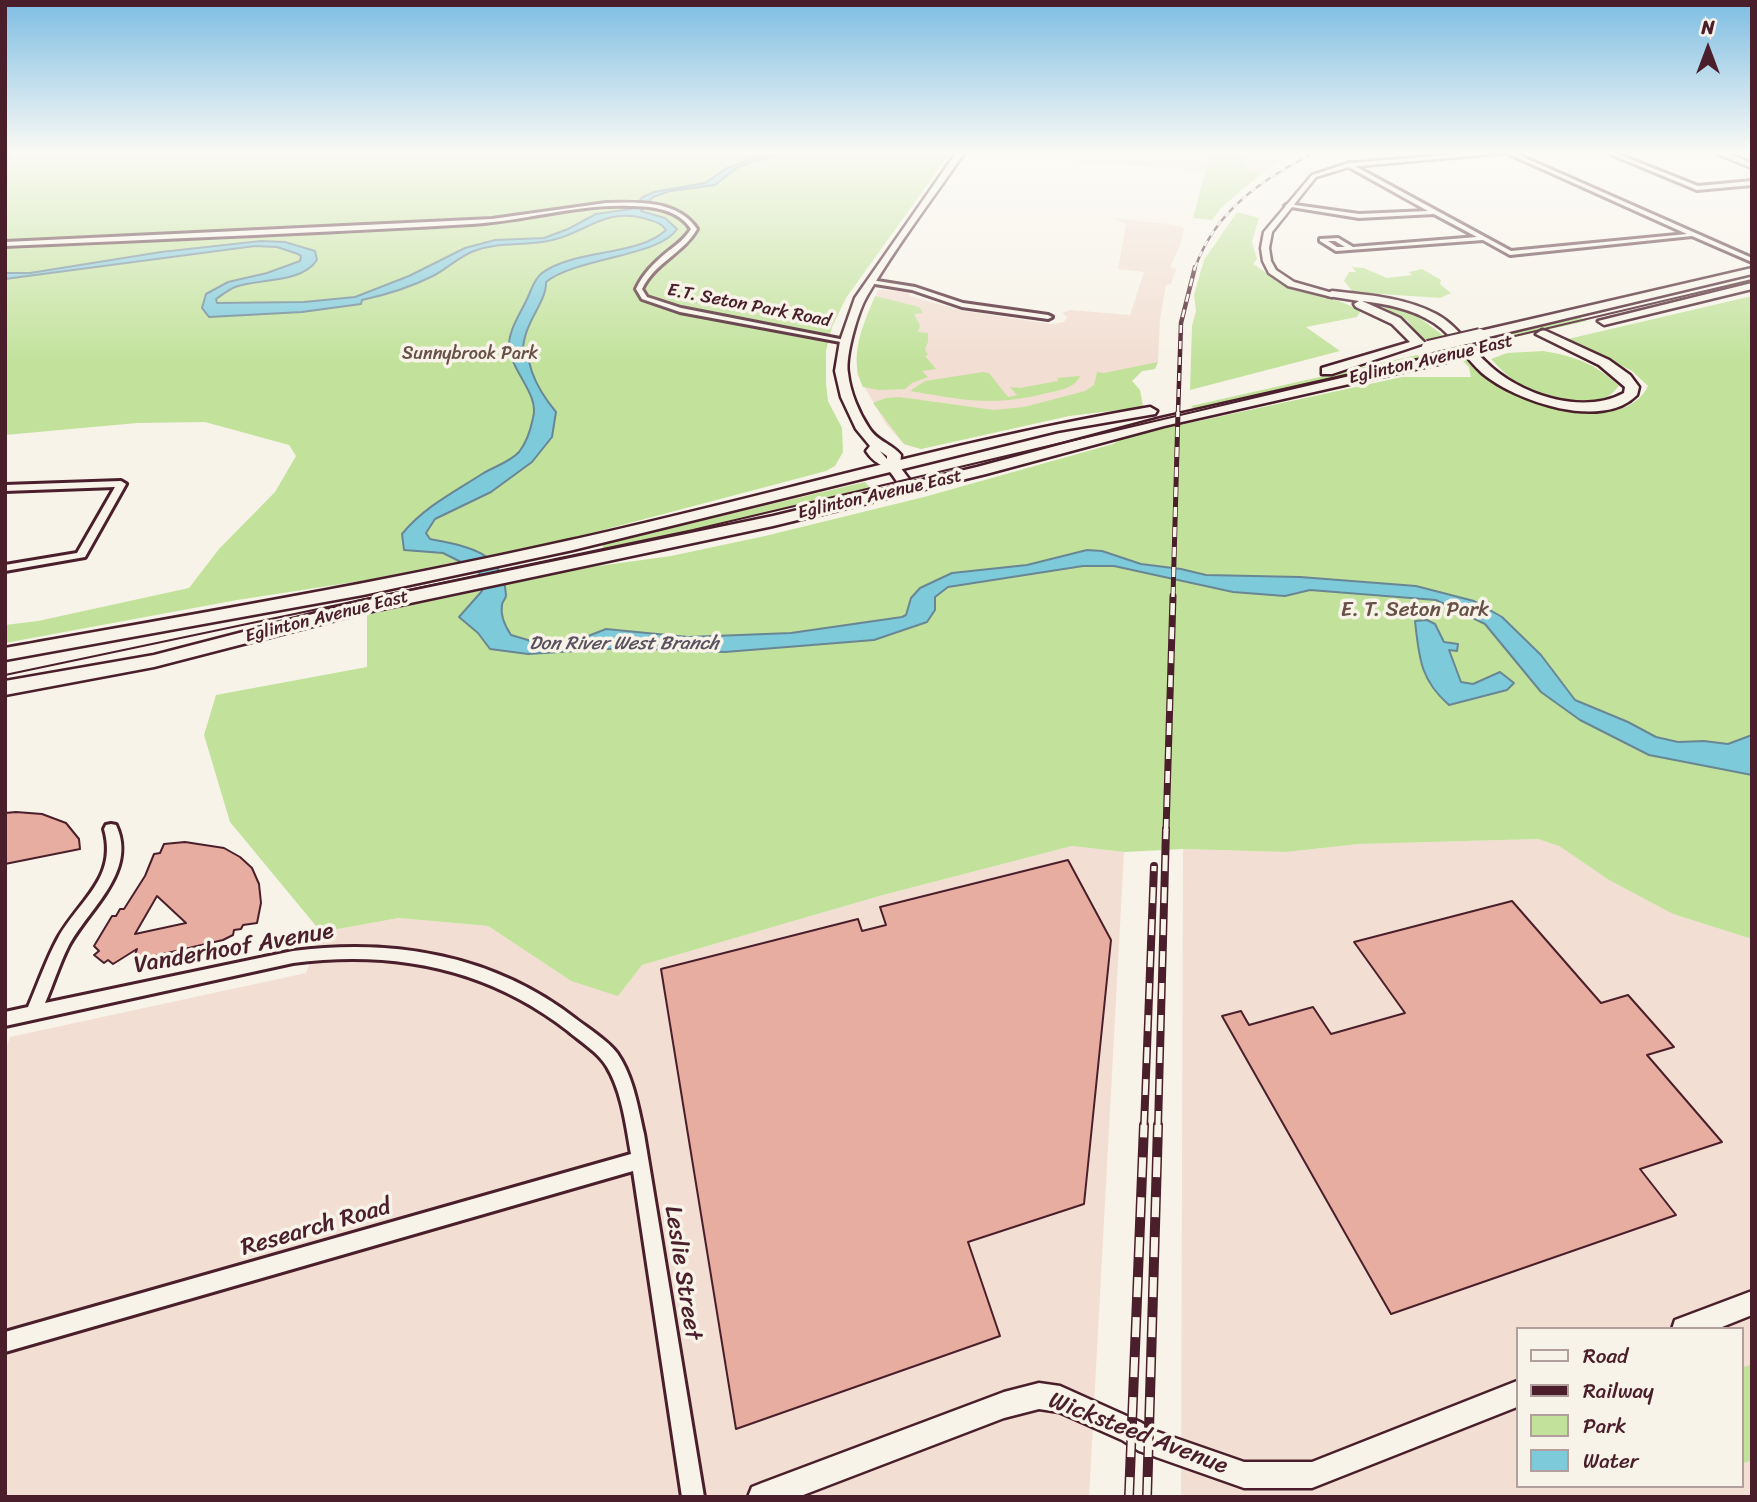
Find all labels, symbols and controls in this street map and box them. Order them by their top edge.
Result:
text: N [1701,11,1715,44]
north arrow [1673,14,1743,84]
street label: E.T. Seton Park Road [666,280,832,332]
street label: Eglinton Avenue East [1347,331,1515,389]
park label: Sunnybrook Park [402,343,538,365]
street label: Eglinton Avenue East [796,466,964,524]
street label: Eglinton Avenue East [243,586,411,648]
park label: E. T. Seton Park [1341,598,1489,624]
water label: Don River West Branch [529,633,719,655]
street label: Vanderhoof Avenue [132,917,336,981]
street label: Research Road [238,1193,394,1263]
street label: Leslie Street [657,1204,707,1342]
legend [1516,1327,1743,1488]
text: Road [1583,1337,1628,1375]
text: Railway [1583,1372,1654,1410]
street label: Wicksteed Avenue [1044,1387,1232,1481]
text: Park [1583,1407,1626,1445]
text: Water [1583,1442,1638,1480]

